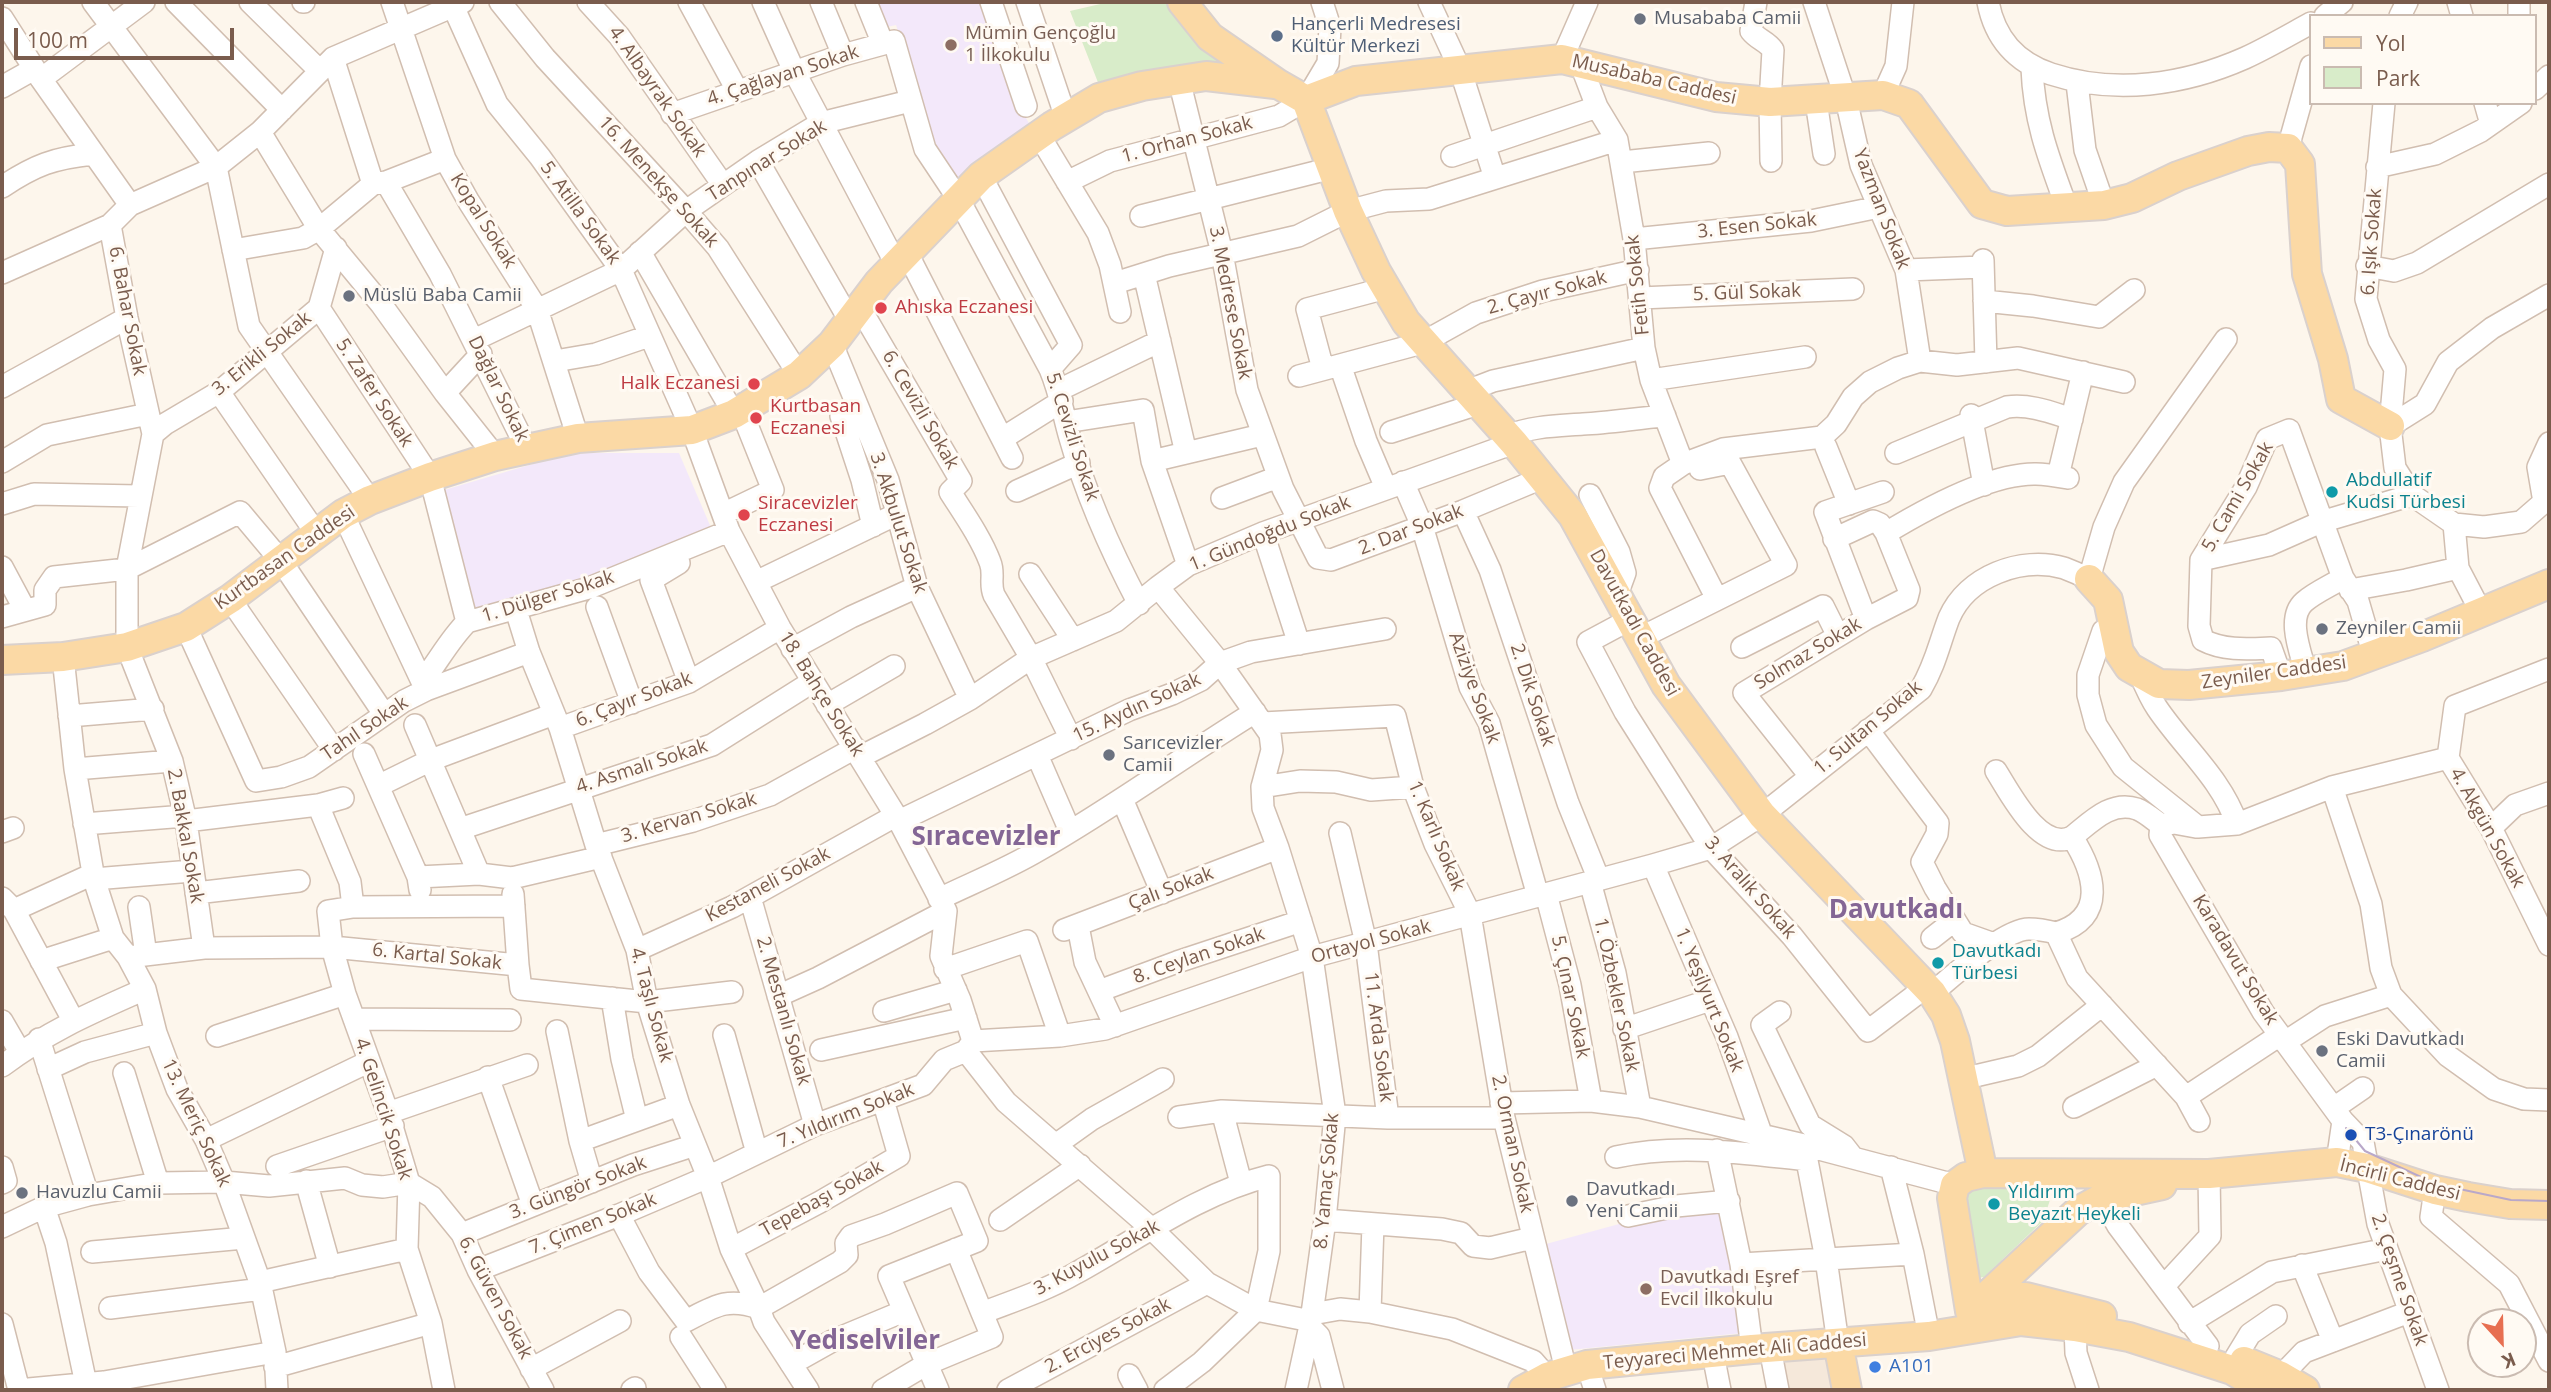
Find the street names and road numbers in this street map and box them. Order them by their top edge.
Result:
street label: 4. Albayrak Sokak [603,22,711,162]
street label: 4. Çağlayan Sokak [704,41,862,111]
street label: Musababa Caddesi [1570,50,1738,110]
street label: 16. Menekşe Sokak [593,112,723,252]
street label: 1. Orhan Sokak [1119,112,1255,168]
street label: Tanpınar Sokak [703,115,831,207]
street label: Yazman Sokak [1848,146,1914,272]
street label: 5. Atilla Sokak [535,157,625,269]
street label: Kopal Sokak [445,169,521,273]
street label: 6. Işık Sokak [2357,188,2387,296]
street label: 3. Esen Sokak [1696,208,1818,244]
street label: 3. Medrese Sokak [1204,224,1256,382]
street label: Fetih Sokak [1621,234,1655,336]
street label: 6. Bahar Sokak [103,245,151,377]
street label: 2. Çayır Sokak [1485,266,1609,320]
street label: 5. Gül Sokak [1692,280,1802,306]
street label: 3. Erikli Sokak [208,307,316,401]
street label: Dağlar Sokak [463,332,533,446]
street label: 5. Zafer Sokak [331,335,417,451]
street label: 6. Cevizli Sokak [877,346,963,474]
street label: 5. Cevizli Sokak [1041,370,1103,504]
street label: 5. Cami Sokak [2197,438,2279,556]
street label: 3. Akbulut Sokak [865,450,931,596]
street label: 1. Gündoğdu Sokak [1186,491,1354,577]
street label: 2. Dar Sokak [1355,500,1467,560]
street label: Kurtbasan Caddesi [210,501,360,615]
street label: Davutkadı Caddesi [1584,546,1684,700]
street label: 1. Dülger Sokak [479,566,617,628]
street label: Solmaz Sokak [1750,613,1866,695]
street label: 18. Bahçe Sokak [773,627,869,761]
street label: Aziziye Sokak [1443,629,1505,747]
street label: 2. Dik Sokak [1505,641,1559,749]
street label: Zeyniler Caddesi [2200,652,2348,694]
street label: 6. Çayır Sokak [573,667,695,733]
street label: 15. Aydın Sokak [1069,668,1205,748]
street label: 1. Sultan Sokak [1809,676,1927,780]
street label: Tahıl Sokak [317,692,413,766]
street label: 4. Asmalı Sokak [573,735,711,799]
street label: 4. Akgün Sokak [2445,764,2529,892]
street label: 2. Bakkal Sokak [162,767,208,905]
street label: 1. Karlı Sokak [1403,777,1469,895]
street label: 3. Kervan Sokak [619,788,759,848]
street label: 3. Aralık Sokak [1699,832,1801,944]
street label: Kestaneli Sokak [702,843,834,927]
street label: Çalı Sokak [1125,862,1217,916]
street label: Karadavut Sokak [2187,891,2283,1029]
street label: Ortayol Sokak [1309,915,1433,969]
street label: 1. Özbekler Sokak [1588,916,1644,1074]
street label: 8. Ceylan Sokak [1130,923,1268,989]
street label: 1. Yeşilyurt Sokak [1670,924,1748,1076]
street label: 2. Mestanlı Sokak [751,934,815,1088]
street label: 5. Çınar Sokak [1546,934,1594,1060]
street label: 6. Kartal Sokak [371,939,503,975]
street label: 4. Taşlı Sokak [625,945,677,1065]
street label: 11. Arda Sokak [1359,971,1397,1103]
street label: 4. Gelincik Sokak [349,1035,417,1183]
street label: 13. Meriç Sokak [156,1055,236,1191]
street label: 2. Orman Sokak [1486,1073,1538,1215]
street label: 7. Yıldırım Sokak [775,1078,917,1154]
street label: 8. Yamaç Sokak [1310,1112,1344,1250]
street label: 3. Güngör Sokak [506,1151,650,1225]
street label: İncirli Caddesi [2337,1154,2463,1206]
street label: Tepebaşı Sokak [757,1156,887,1242]
street label: 7. Çimen Sokak [526,1188,660,1260]
street label: 2. Çeşme Sokak [2366,1211,2432,1349]
street label: 3. Kuyulu Sokak [1030,1215,1164,1301]
street label: 6. Güven Sokak [453,1233,537,1363]
street label: 2. Erciyes Sokak [1041,1293,1175,1379]
street label: Teyyareci Mehmet Ali Caddesi [1602,1329,1868,1375]

